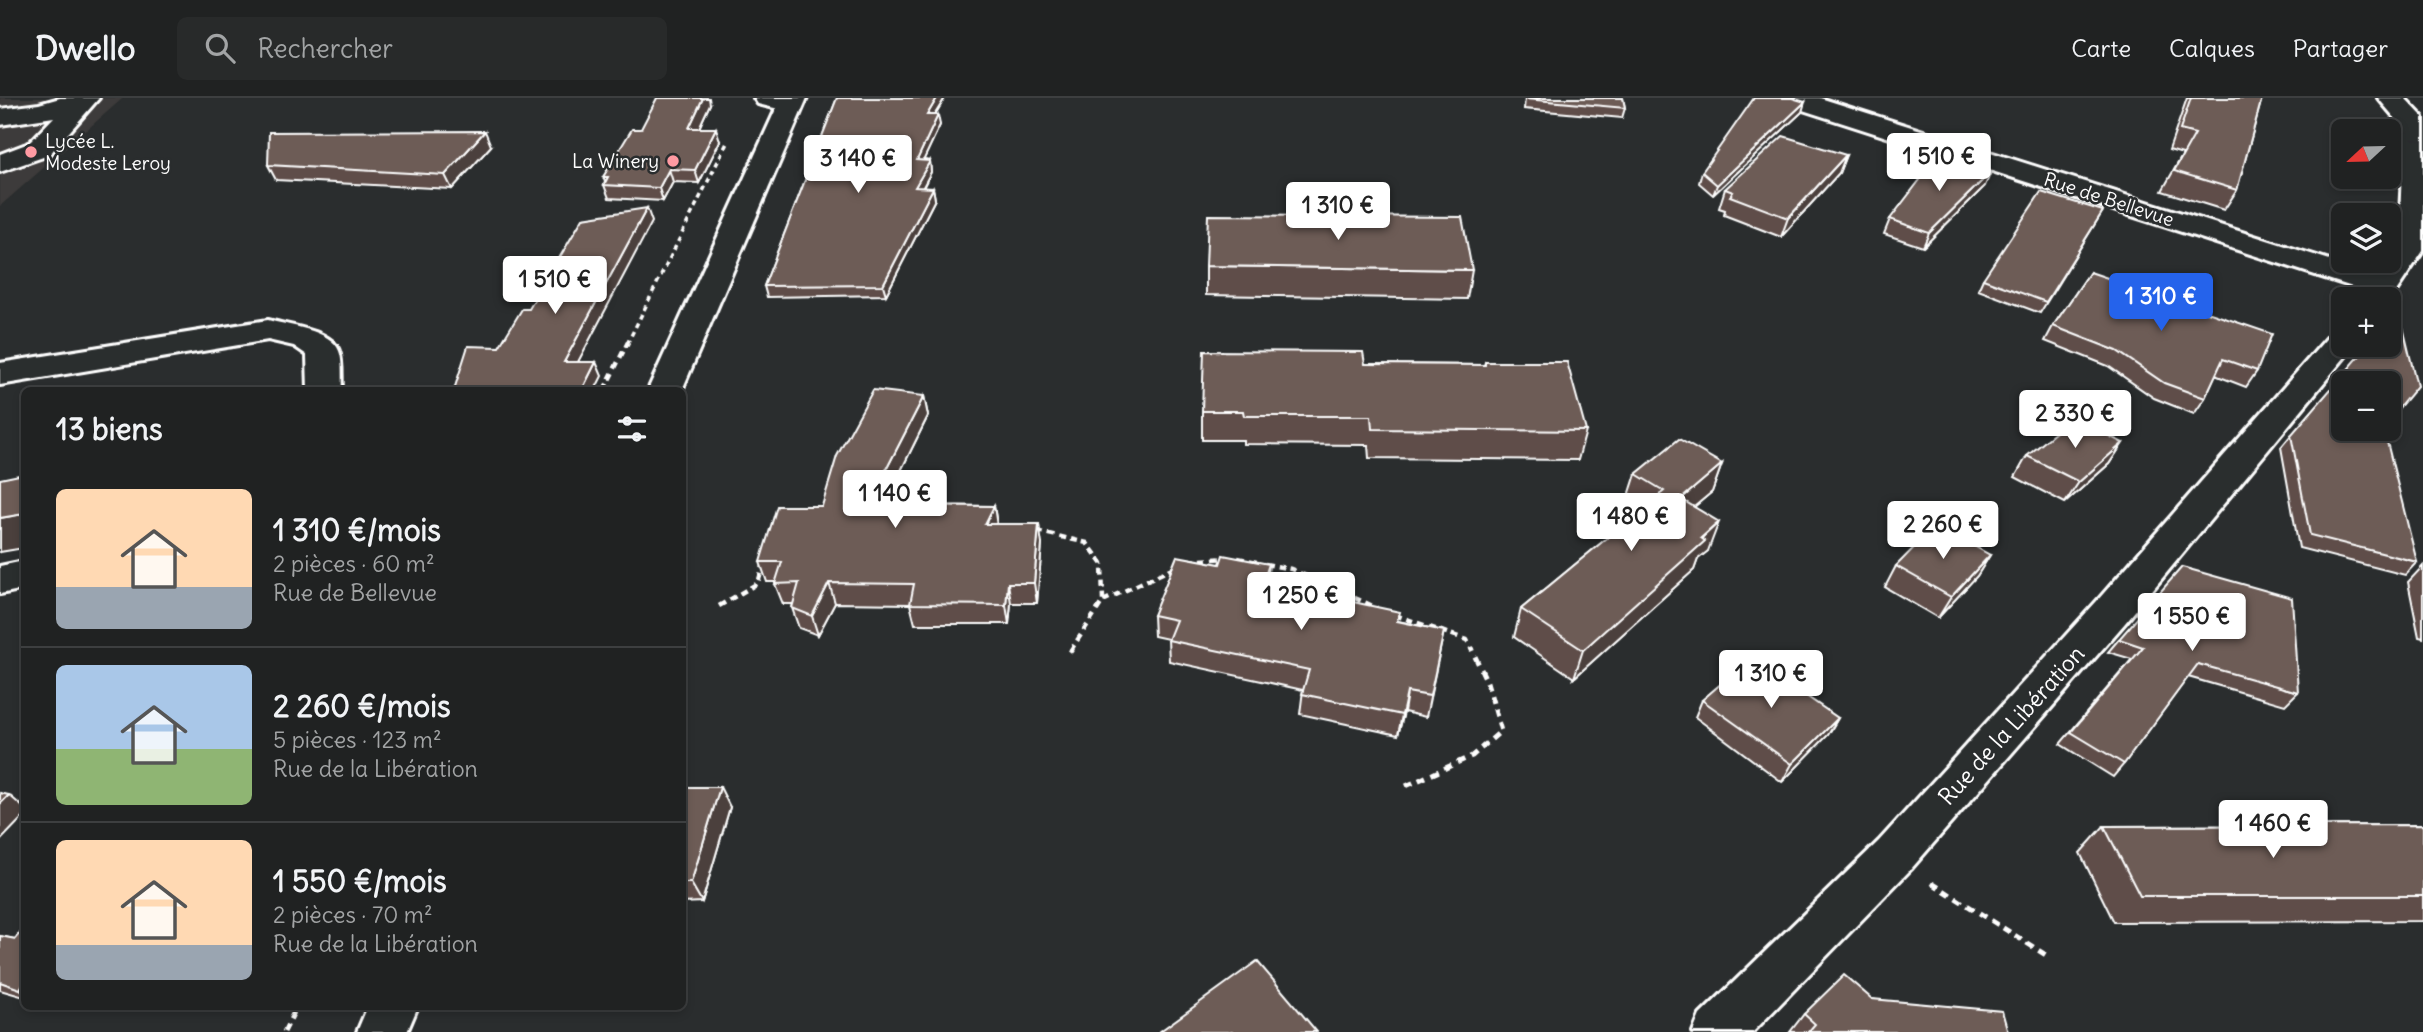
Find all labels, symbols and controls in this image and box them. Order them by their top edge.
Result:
search box [177,17,667,80]
text: Dwello [35,27,135,69]
icon: search [201,29,239,67]
text: Rechercher [257,32,393,65]
text: Carte [2071,33,2131,63]
text: Calques [2169,33,2255,63]
text: Partager [2293,33,2388,63]
north arrow [2331,119,2401,189]
map controls [2331,119,2401,441]
place label: Lycée L. Modeste Leroy [45,129,171,175]
pin: 1 510 € [1874,134,2004,193]
pin: 3 140 € [793,136,923,195]
text: 1 510 € [1903,141,1975,170]
text: 3 140 € [820,143,896,172]
marker: Lycée L. Modeste Leroy [23,144,39,160]
place label: La Winery [572,149,659,173]
marker: La Winery [665,153,681,169]
street label: Rue de Bellevue [2041,167,2177,231]
pin: 1 310 € [1273,183,1403,242]
text: 1 310 € [1302,190,1374,219]
button: layers [2331,203,2401,273]
pin: 1 510 € [490,256,620,316]
text: 1 510 € [519,264,591,293]
pin: 1 310 € [2096,274,2226,333]
text: 1 310 € [2125,281,2197,310]
button: + [2331,287,2401,357]
button: − [2331,371,2401,441]
pin: 2 330 € [2010,390,2140,450]
text: 2 330 € [2035,398,2115,427]
text: 13 biens [56,410,163,448]
icon: filters [613,410,651,448]
pin: 1 140 € [830,470,960,530]
text: 1 140 € [859,478,931,507]
pin: 1 480 € [1566,494,1696,553]
text: 1 480 € [1593,501,1669,530]
pin: 2 260 € [1878,502,2008,561]
text: 2 260 € [1903,509,1983,538]
text: 1 310 €/mois [273,511,441,549]
icon: home [112,517,196,601]
text: 2 pièces · 60 m² [273,549,435,578]
pin: 1 250 € [1236,573,1366,632]
text: Rue de Bellevue [273,578,437,607]
text: 1 250 € [1263,580,1339,609]
pin: 1 550 € [2127,594,2257,653]
text: 1 550 € [2154,601,2230,630]
street label: Rue de la Libération [1932,639,2090,811]
pin: 1 310 € [1706,650,1836,710]
text: 1 310 € [1735,658,1807,687]
text: 2 260 €/mois [273,687,451,725]
icon: home [112,693,196,777]
text: 5 pièces · 123 m² [273,725,442,754]
text: Rue de la Libération [273,754,478,783]
pin: 1 460 € [2208,800,2338,860]
text: 1 460 € [2235,808,2311,837]
text: 1 550 €/mois [273,862,447,900]
icon: home [112,868,196,952]
text: 2 pièces · 70 m² [273,900,433,929]
text: Rue de la Libération [273,929,478,958]

